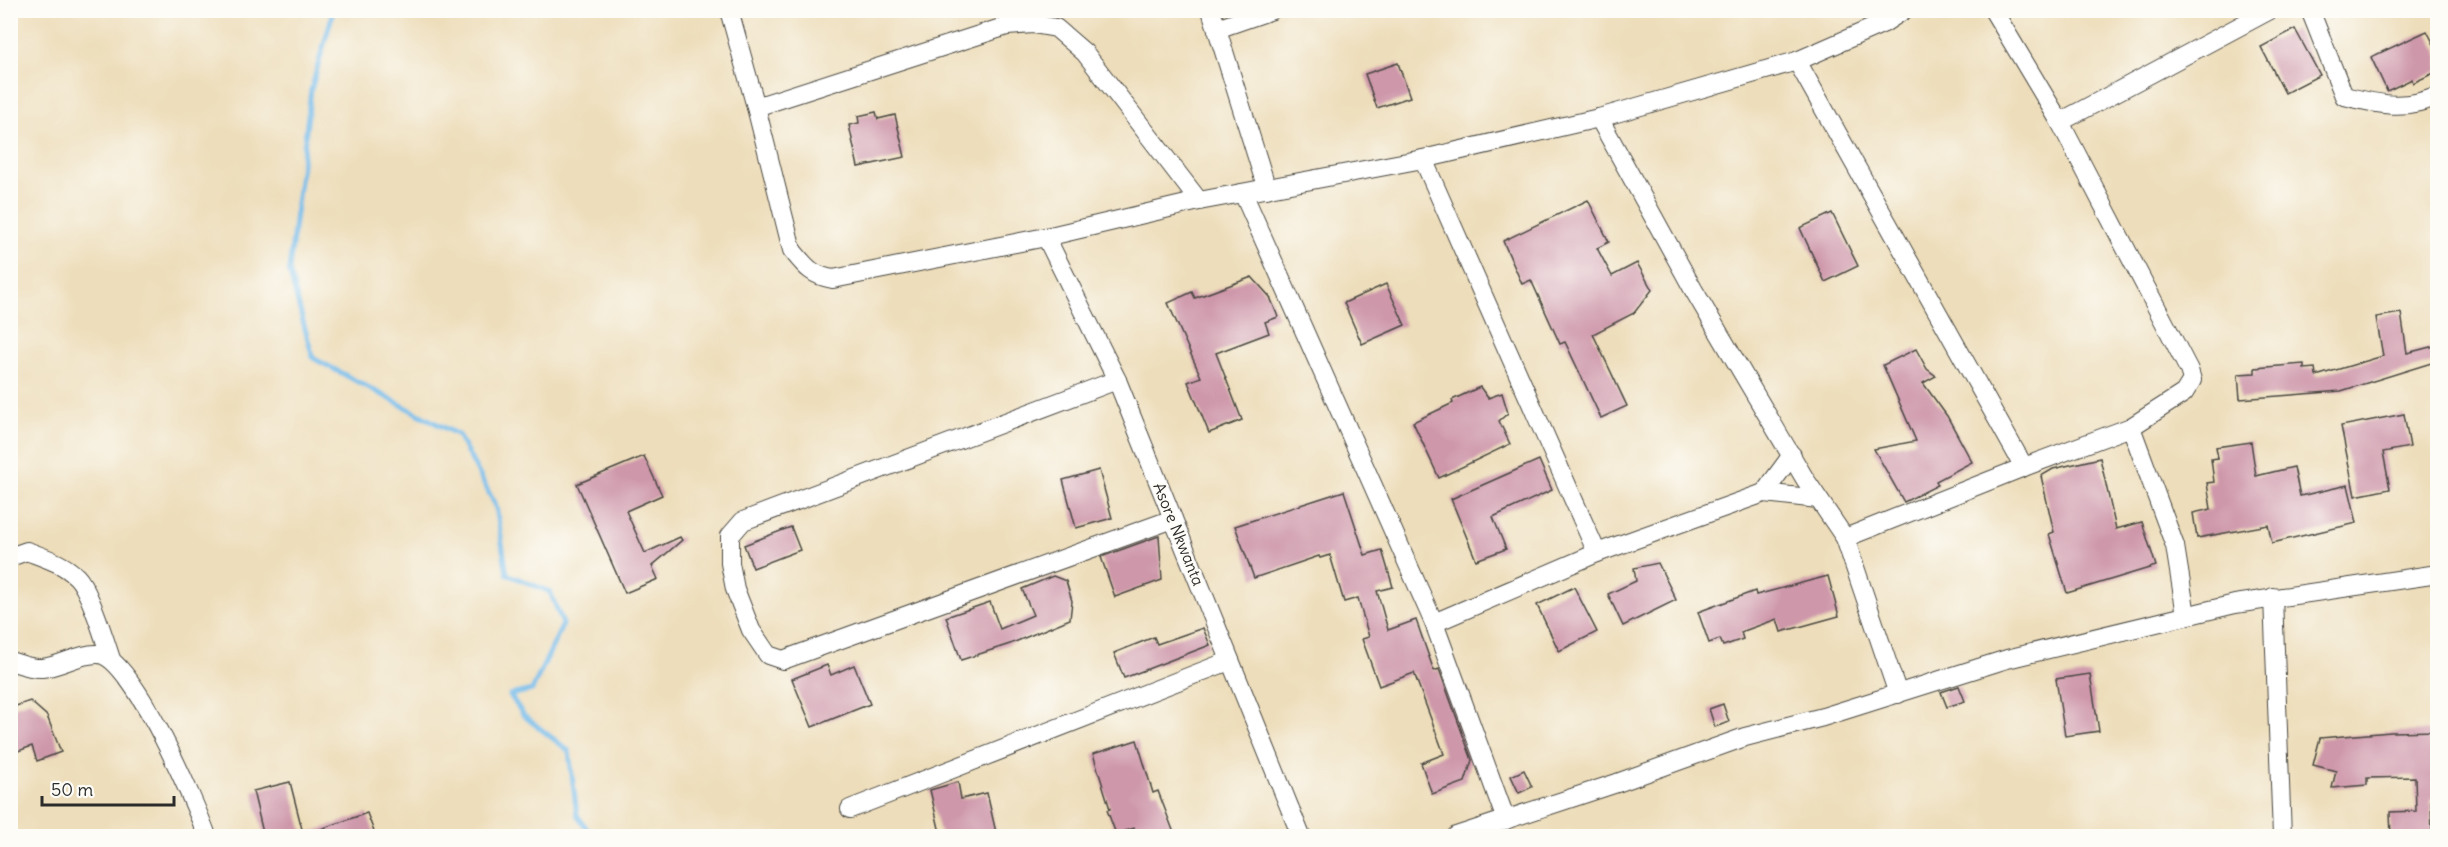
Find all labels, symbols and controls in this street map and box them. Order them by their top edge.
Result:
street label: Asore Nkwanta [1149,479,1209,589]
scale bar [42,769,174,807]
text: 50 m [51,778,93,801]

